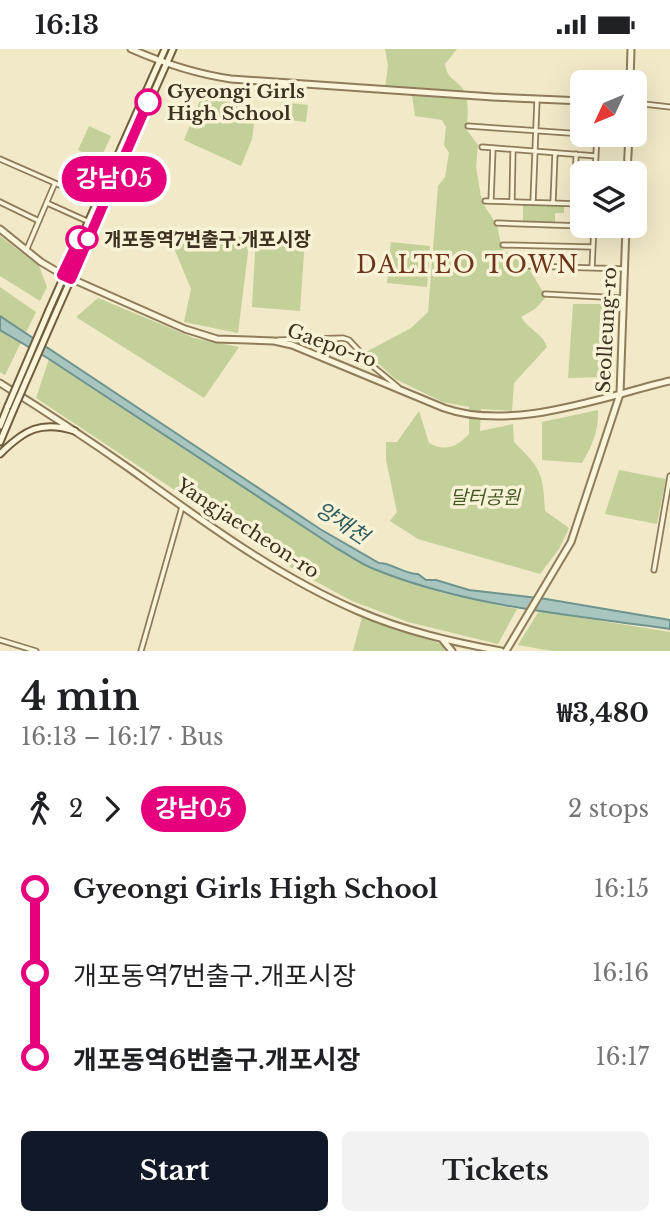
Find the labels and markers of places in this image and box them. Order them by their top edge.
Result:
place label: Gyeongi Girls High School [167,80,305,125]
marker: Gyeongi Girls High School [135,89,161,115]
unlabelled marker [66,226,92,252]
place label: 개포동역7번출구.개포시장 [104,228,311,251]
marker: 개포동역7번출구.개포시장 [78,229,98,249]

